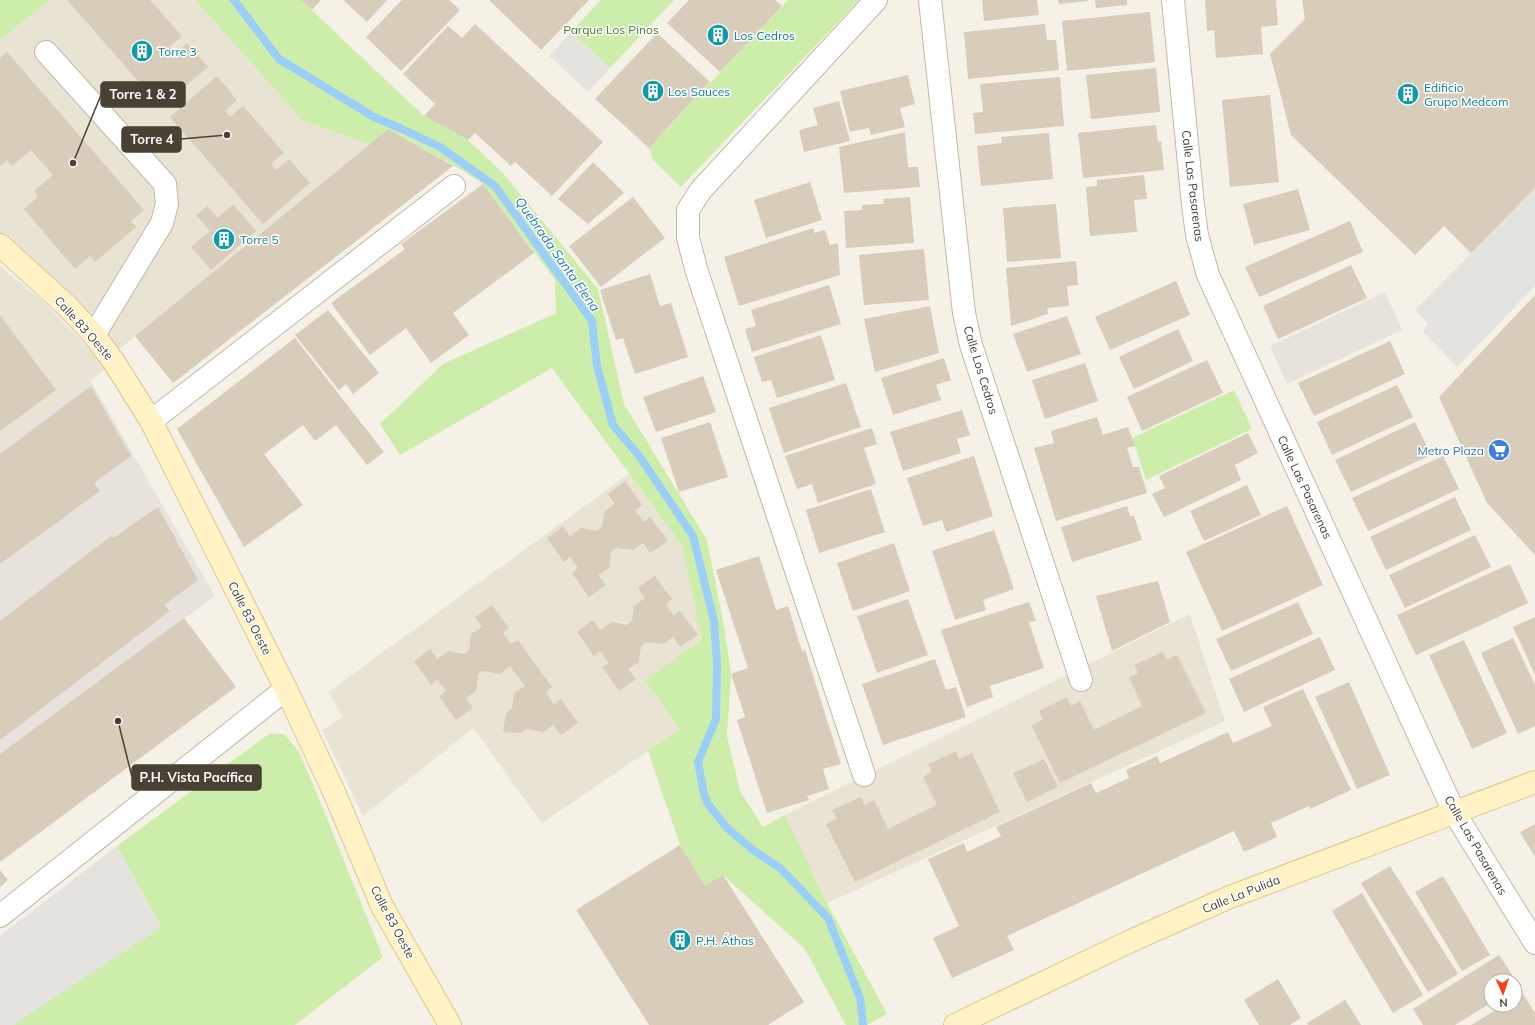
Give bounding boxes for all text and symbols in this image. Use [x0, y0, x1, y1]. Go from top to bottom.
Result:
park label: Parque Los Pinos [563, 22, 659, 37]
building icon: Los Cedros [705, 22, 731, 48]
place label: Los Cedros [734, 28, 795, 43]
building icon: Torre 3 [129, 38, 155, 64]
place label: Torre 3 [158, 44, 197, 59]
building icon: Los Sauces [640, 78, 666, 104]
place label: Edificio Grupo Medcom [1424, 80, 1508, 109]
building icon: Edificio Grupo Medcom [1395, 81, 1421, 107]
callout: Torre 1 & 2 [101, 82, 185, 107]
place label: Los Sauces [668, 84, 730, 99]
text: Torre 1 & 2 [109, 86, 177, 102]
callout: Torre 4 [122, 127, 181, 152]
street label: Calle Las Pasarenas [1179, 129, 1207, 243]
text: Torre 4 [130, 131, 174, 147]
water label: Quebrada Santa Elena [512, 194, 604, 315]
building icon: Torre 5 [211, 226, 237, 252]
place label: Torre 5 [240, 232, 279, 247]
street label: Calle 83 Oeste [52, 293, 116, 363]
street label: Calle Los Cedros [960, 324, 1002, 416]
street label: Calle Las Pasarenas [1274, 433, 1336, 541]
supermarket icon: Metro Plaza [1486, 437, 1512, 463]
place label: Metro Plaza [1417, 443, 1484, 458]
street label: Calle 83 Oeste [225, 579, 275, 657]
callout: P.H. Vista Pacífica [132, 765, 261, 790]
text: P.H. Vista Pacífica [140, 769, 252, 785]
street label: Calle Las Pasarenas [1441, 793, 1511, 897]
street label: Calle La Pulida [1200, 872, 1282, 916]
street label: Calle 83 Oeste [367, 883, 419, 961]
building icon: P.H. Áthas [667, 927, 693, 953]
place label: P.H. Áthas [696, 933, 754, 948]
north arrow [1483, 973, 1523, 1013]
text: N [1499, 996, 1508, 1010]

